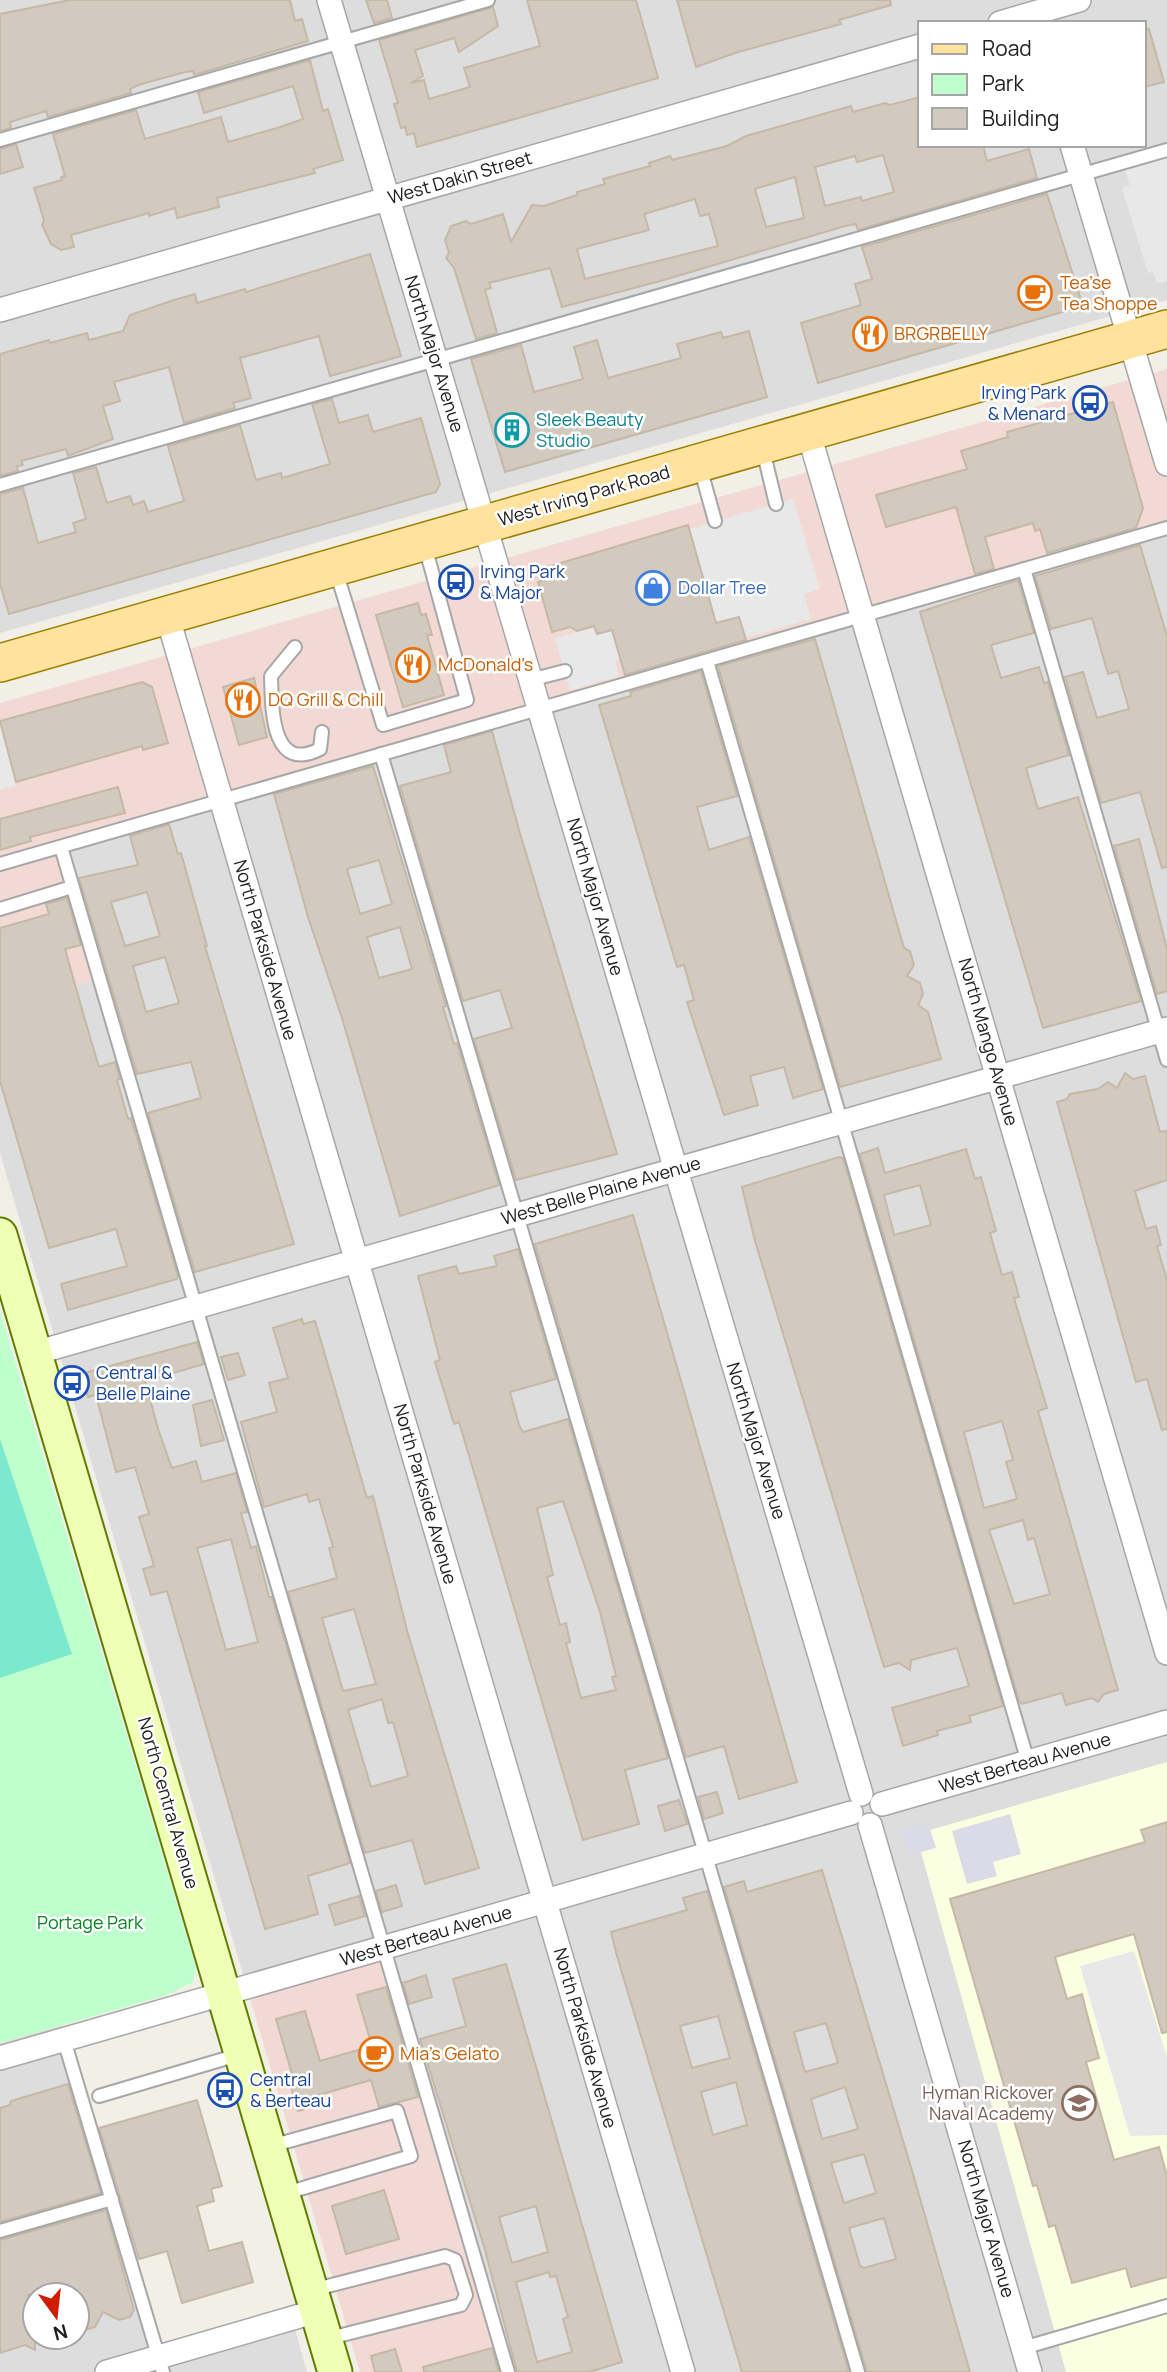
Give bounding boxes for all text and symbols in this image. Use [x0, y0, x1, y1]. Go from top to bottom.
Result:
legend [918, 21, 1146, 147]
text: Road [982, 34, 1032, 62]
text: Park [982, 69, 1024, 97]
text: Building [982, 104, 1059, 132]
street label: West Dakin Street [385, 145, 535, 209]
place label: Tea’se Tea Shoppe [1060, 270, 1158, 315]
street label: North Major Avenue [400, 272, 470, 435]
cafe icon: Tea’se Tea Shoppe [1016, 274, 1054, 312]
restaurant icon: BRGRBELLY [851, 315, 889, 353]
place label: BRGRBELLY [894, 321, 989, 345]
place label: Irving Park & Menard [981, 380, 1067, 425]
bus stop icon: Irving Park & Menard [1071, 384, 1109, 422]
place label: Sleek Beauty Studio [536, 407, 644, 452]
building icon: Sleek Beauty Studio [493, 411, 531, 449]
street label: West Irving Park Road [495, 459, 672, 531]
place label: Irving Park & Major [480, 559, 566, 604]
bus stop icon: Irving Park & Major [437, 563, 475, 601]
shop icon: Dollar Tree [634, 569, 672, 607]
place label: Dollar Tree [678, 575, 766, 599]
restaurant icon: McDonald's [394, 646, 432, 684]
place label: McDonald's [438, 652, 533, 676]
restaurant icon: DQ Grill & Chill [224, 681, 262, 719]
place label: DQ Grill & Chill [268, 687, 384, 711]
street label: North Major Avenue [562, 815, 630, 978]
street label: North Parkside Avenue [229, 857, 303, 1043]
street label: North Mango Avenue [954, 955, 1024, 1128]
street label: West Belle Plaine Avenue [498, 1150, 703, 1230]
street label: North Major Avenue [722, 1359, 792, 1522]
place label: Central & Belle Plaine [96, 1360, 191, 1405]
bus stop icon: Central & Belle Plaine [53, 1364, 91, 1402]
street label: North Parkside Avenue [389, 1401, 463, 1587]
street label: North Central Avenue [133, 1714, 205, 1891]
street label: West Berteau Avenue [936, 1726, 1113, 1798]
street label: West Berteau Avenue [337, 1899, 514, 1971]
park label: Portage Park [37, 1910, 144, 1934]
street label: North Parkside Avenue [549, 1945, 623, 2131]
cafe icon: Mia's Gelato [357, 2035, 395, 2073]
place label: Mia's Gelato [400, 2041, 499, 2065]
place label: Central & Berteau [250, 2067, 331, 2112]
bus stop icon: Central & Berteau [206, 2071, 244, 2109]
place label: Hyman Rickover Naval Academy [922, 2080, 1055, 2125]
school or university icon: Hyman Rickover Naval Academy [1060, 2084, 1098, 2122]
street label: North Major Avenue [953, 2137, 1021, 2300]
north arrow [21, 2281, 91, 2351]
text: N [50, 2318, 70, 2347]

